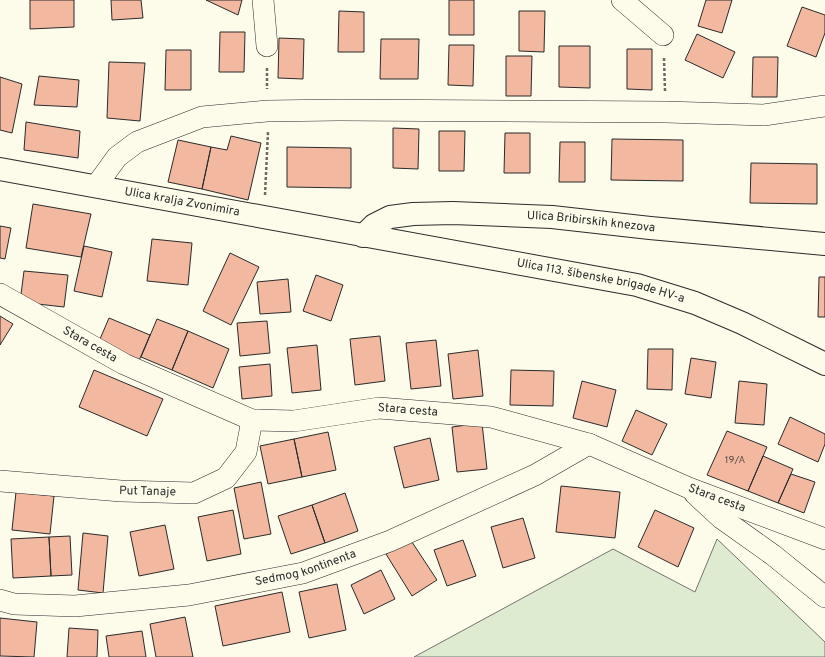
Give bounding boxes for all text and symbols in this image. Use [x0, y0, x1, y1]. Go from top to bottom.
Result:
street label: Ulica kralja Zvonimira [123, 184, 241, 220]
street label: Ulica Bribirskih knezova [527, 208, 656, 236]
street label: Ulica 113. šibenske brigade HV-a [515, 255, 686, 307]
street label: Stara cesta [60, 323, 120, 366]
street label: Stara cesta [377, 400, 438, 421]
house number: 19/A [725, 454, 746, 467]
street label: Stara cesta [686, 480, 748, 516]
street label: Put Tanaje [119, 483, 176, 501]
street label: Sedmog kontinenta [254, 546, 358, 590]

